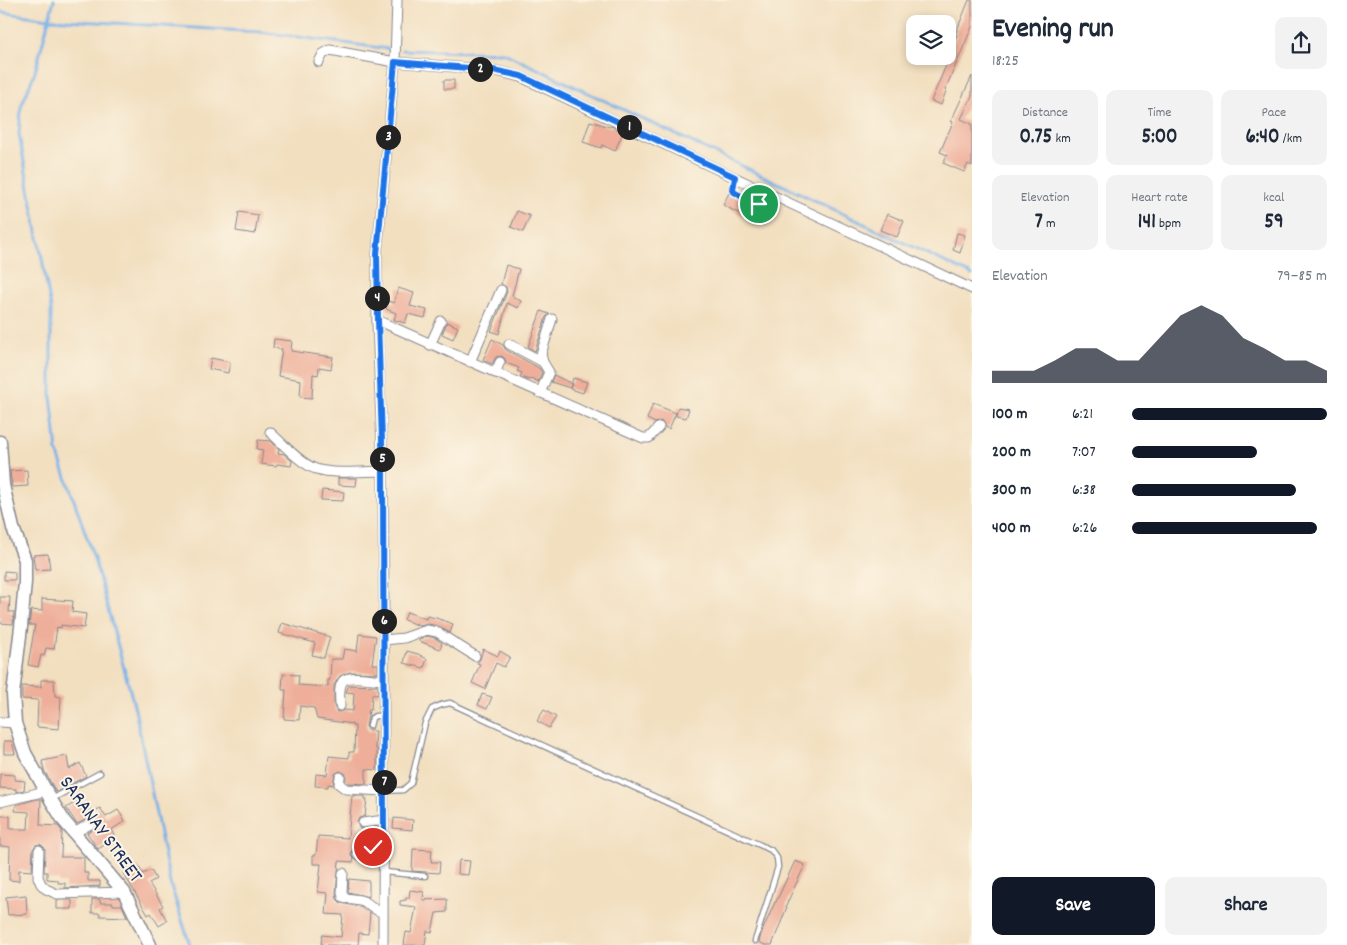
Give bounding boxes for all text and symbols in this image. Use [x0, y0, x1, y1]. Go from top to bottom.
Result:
text: Evening run [992, 11, 1114, 51]
map controls [906, 15, 956, 65]
button: layers [906, 15, 956, 65]
button: share [1275, 17, 1327, 69]
text: 18:25 [992, 50, 1019, 73]
pin: 2 [468, 56, 492, 82]
text: 2 [477, 59, 484, 79]
text: Distance [1022, 103, 1068, 123]
text: Time [1148, 103, 1171, 123]
text: Pace [1261, 103, 1286, 123]
pin: 1 [616, 114, 642, 140]
text: 1 [628, 117, 631, 137]
text: 0.75 [1020, 123, 1052, 153]
text: 5:00 [1141, 123, 1178, 153]
text: 6:40 [1246, 123, 1280, 153]
pin: 3 [376, 124, 400, 150]
text: 3 [385, 127, 392, 147]
text: km [1052, 129, 1071, 149]
text: /km [1280, 129, 1302, 149]
pin [738, 183, 780, 225]
text: Elevation [1021, 188, 1070, 208]
text: Heart rate [1131, 188, 1188, 208]
text: kcal [1263, 188, 1284, 208]
icon: arrive [745, 190, 773, 218]
text: 7 [1035, 208, 1043, 238]
text: 141 [1138, 208, 1156, 238]
text: 59 [1264, 208, 1284, 238]
text: m [1043, 214, 1056, 234]
text: bpm [1156, 214, 1181, 234]
text: Elevation [992, 265, 1048, 288]
text: 79–85 m [1277, 265, 1327, 288]
pin: 4 [364, 286, 390, 310]
text: 4 [375, 288, 380, 308]
text: 100 m [992, 403, 1028, 426]
text: 6:21 [1072, 403, 1093, 426]
text: 200 m [992, 441, 1031, 464]
text: 7:07 [1072, 441, 1096, 464]
pin: 5 [370, 446, 394, 472]
text: 5 [379, 449, 386, 469]
text: 300 m [992, 479, 1031, 502]
text: 6:38 [1072, 479, 1096, 502]
text: 400 m [992, 517, 1031, 540]
text: 6:26 [1072, 517, 1097, 540]
pin: 6 [372, 608, 396, 634]
text: 6 [381, 611, 388, 631]
pin: 7 [372, 770, 396, 794]
street label: SARANAY STREET [52, 771, 148, 889]
text: 7 [382, 772, 387, 792]
pin [352, 826, 394, 868]
icon: check [359, 833, 387, 861]
button: Save [992, 877, 1155, 935]
button: Share [1165, 877, 1327, 935]

